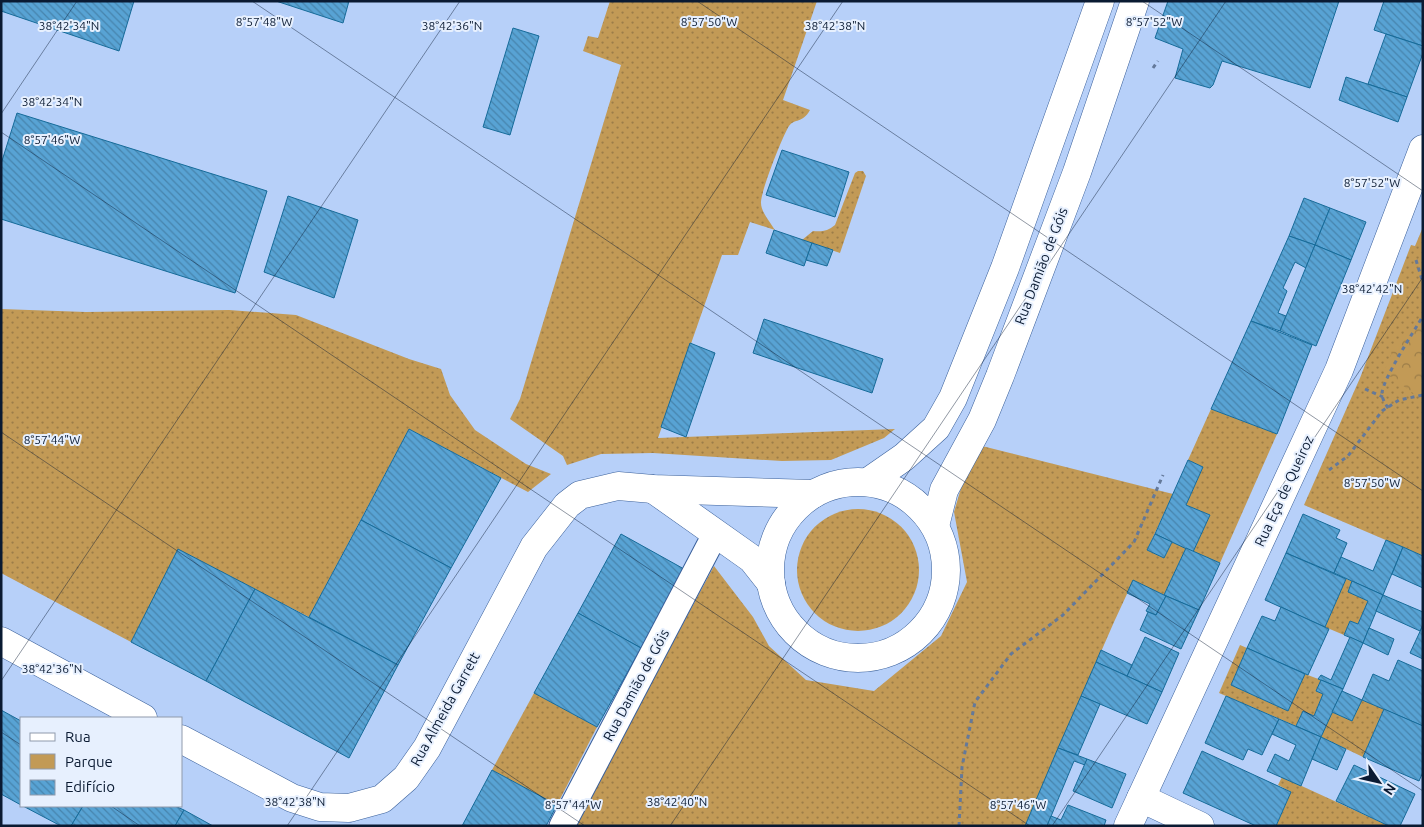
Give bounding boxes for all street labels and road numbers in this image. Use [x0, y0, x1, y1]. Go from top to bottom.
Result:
street label: Rua Damião de Góis [1011, 205, 1071, 327]
street label: Rua Eça de Queiroz [1251, 433, 1317, 549]
street label: Rua Damião de Góis [600, 626, 672, 744]
street label: Rua Almeida Garrett [407, 649, 483, 769]

